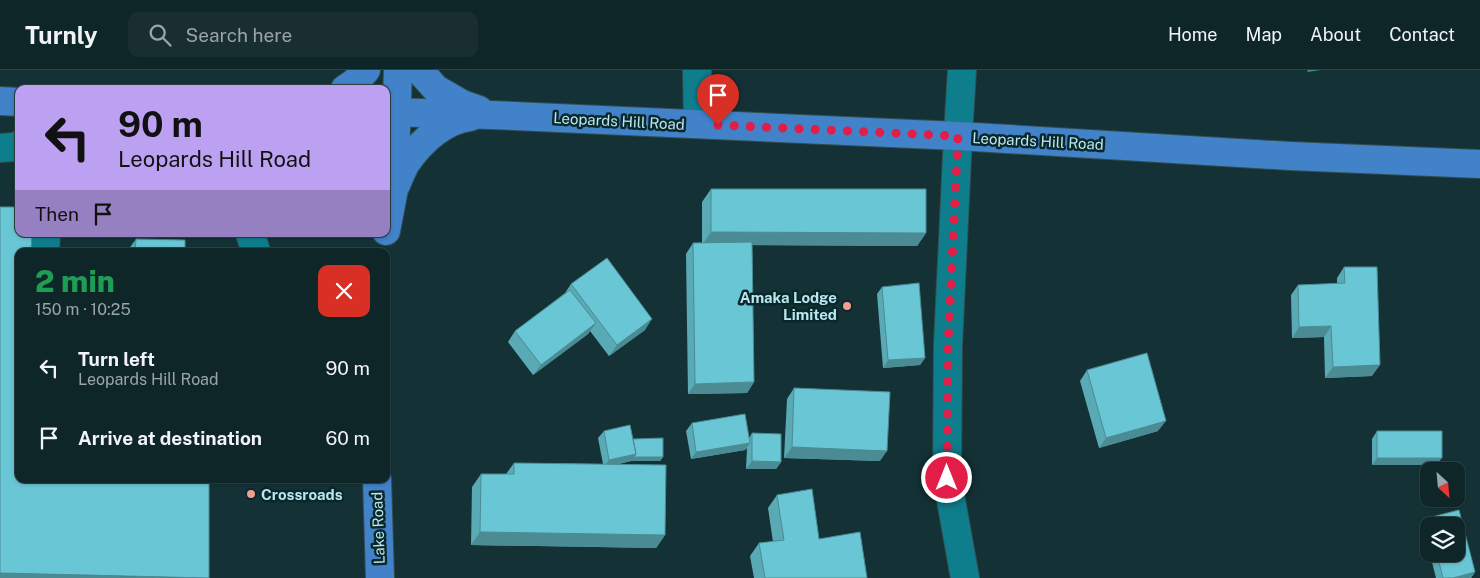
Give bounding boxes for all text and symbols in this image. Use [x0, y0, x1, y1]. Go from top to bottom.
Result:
search box [128, 12, 478, 57]
text: Turnly [25, 21, 98, 49]
icon: search [146, 21, 174, 49]
text: Search here [186, 24, 292, 46]
text: Home [1168, 24, 1218, 45]
text: Map [1246, 24, 1282, 45]
text: About [1310, 24, 1361, 45]
text: Contact [1389, 24, 1455, 45]
pin [697, 74, 739, 125]
icon: arrive [704, 81, 732, 109]
text: 90 m [118, 104, 203, 145]
icon: left [35, 105, 100, 170]
street label: Leopards Hill Road [553, 109, 685, 133]
street label: Leopards Hill Road [972, 129, 1104, 153]
text: Leopards Hill Road [118, 146, 311, 172]
icon: arrive [89, 200, 117, 228]
text: Then [35, 203, 79, 225]
text: 2 min [35, 263, 115, 299]
button: close [318, 265, 370, 317]
place label: Amaka Lodge Limited [740, 289, 837, 323]
text: 150 m · 10:25 [35, 300, 131, 319]
marker: Amaka Lodge Limited [841, 300, 853, 312]
text: Turn left [78, 348, 155, 370]
icon: left [35, 354, 63, 382]
text: 90 m [326, 357, 370, 379]
text: Leopards Hill Road [78, 370, 218, 389]
icon: arrive [35, 424, 63, 452]
text: Arrive at destination [78, 427, 262, 449]
text: 60 m [326, 427, 370, 449]
position arrow [920, 451, 972, 503]
north arrow [1420, 462, 1465, 508]
map controls [1420, 462, 1465, 562]
place label: Crossroads [261, 486, 343, 503]
marker: Crossroads [245, 488, 257, 500]
street label: Lake Road [368, 492, 388, 564]
button: layers [1420, 517, 1465, 562]

